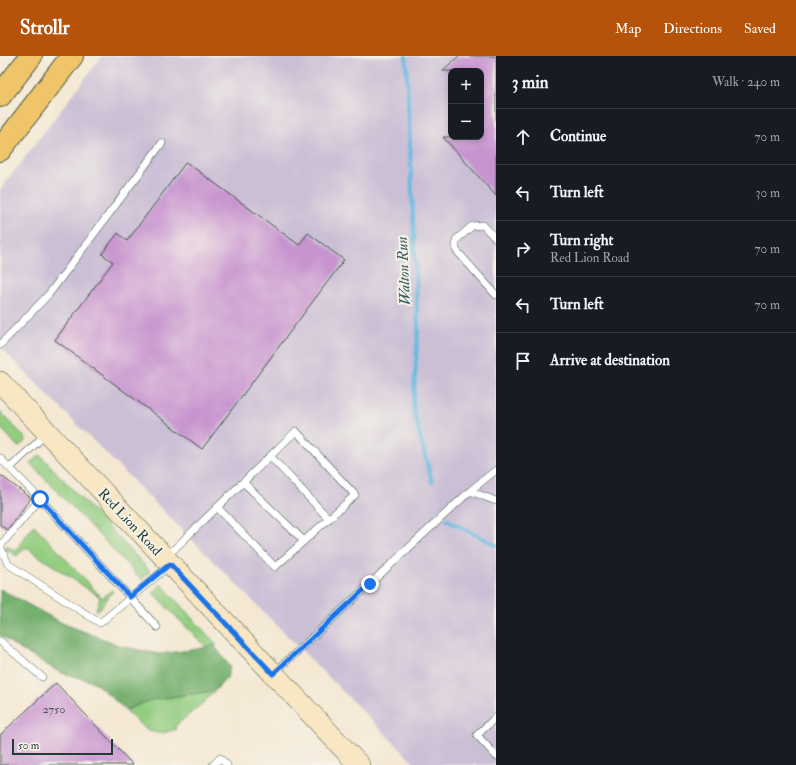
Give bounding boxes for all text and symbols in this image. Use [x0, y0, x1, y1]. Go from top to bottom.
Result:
text: Strollr [20, 16, 70, 40]
text: Map [615, 20, 641, 37]
text: Directions [663, 20, 722, 37]
text: Saved [744, 20, 776, 37]
map controls [448, 68, 484, 140]
button: + [448, 68, 484, 104]
text: 3 min [512, 72, 549, 93]
text: Walk · 240 m [712, 74, 780, 90]
button: − [448, 104, 484, 140]
icon: ahead [512, 126, 534, 148]
text: Continue [550, 127, 606, 146]
text: 70 m [755, 129, 780, 145]
icon: left [512, 182, 534, 204]
text: Turn left [550, 183, 604, 202]
text: 30 m [756, 185, 780, 201]
text: Turn right [550, 231, 613, 250]
water label: Walton Run [393, 236, 415, 306]
icon: right [512, 238, 534, 260]
text: 70 m [755, 241, 780, 257]
text: Red Lion Road [550, 250, 629, 266]
icon: left [512, 294, 534, 316]
text: Turn left [550, 295, 604, 314]
text: 70 m [755, 297, 780, 313]
icon: arrive [512, 350, 534, 372]
text: Arrive at destination [550, 351, 670, 370]
street label: Red Lion Road [95, 485, 165, 559]
route start [31, 490, 49, 508]
route end [361, 575, 379, 593]
house number: 2750 [43, 702, 65, 717]
scale bar [12, 737, 113, 756]
text: 50 m [18, 739, 39, 752]

